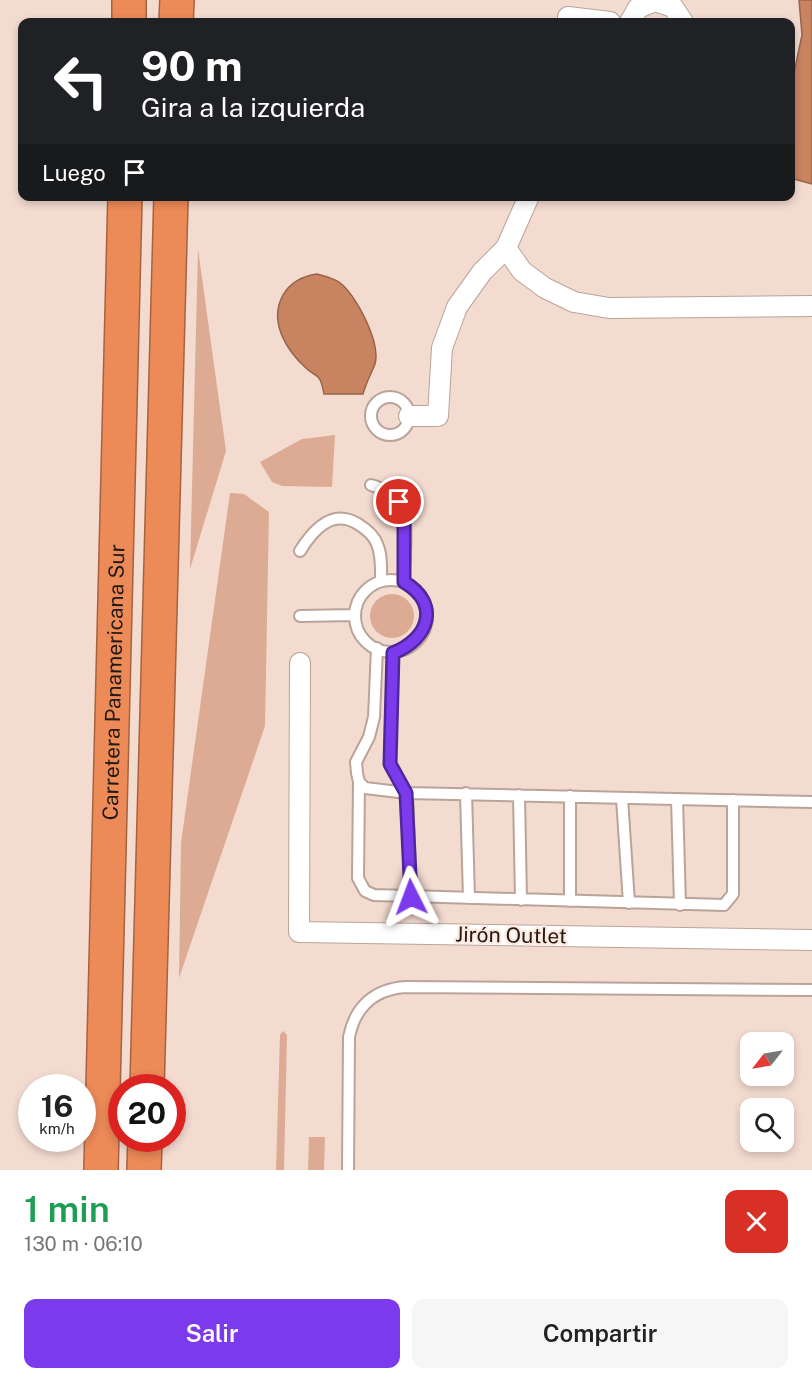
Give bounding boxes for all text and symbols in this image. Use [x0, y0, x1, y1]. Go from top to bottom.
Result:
text: 90 m [141, 41, 243, 90]
icon: left [42, 42, 120, 120]
text: Gira a la izquierda [141, 91, 365, 123]
icon: arrive [118, 156, 151, 189]
text: Luego [42, 160, 106, 186]
pin [373, 476, 424, 527]
icon: arrive [382, 485, 415, 518]
street label: Carretera Panamericana Sur [97, 544, 129, 821]
position arrow [379, 865, 443, 929]
street label: Jirón Outlet [455, 922, 567, 948]
north arrow [740, 1032, 794, 1086]
map controls [740, 1032, 794, 1152]
speed limit sign: 20 [108, 1074, 186, 1152]
text: 16 [41, 1088, 73, 1124]
button: search [740, 1098, 794, 1152]
text: km/h [39, 1120, 75, 1137]
text: 1 min [24, 1188, 110, 1230]
button: close [725, 1190, 788, 1253]
text: 130 m · 06:10 [24, 1232, 143, 1256]
button: Salir [24, 1299, 400, 1368]
button: Compartir [412, 1299, 788, 1368]

